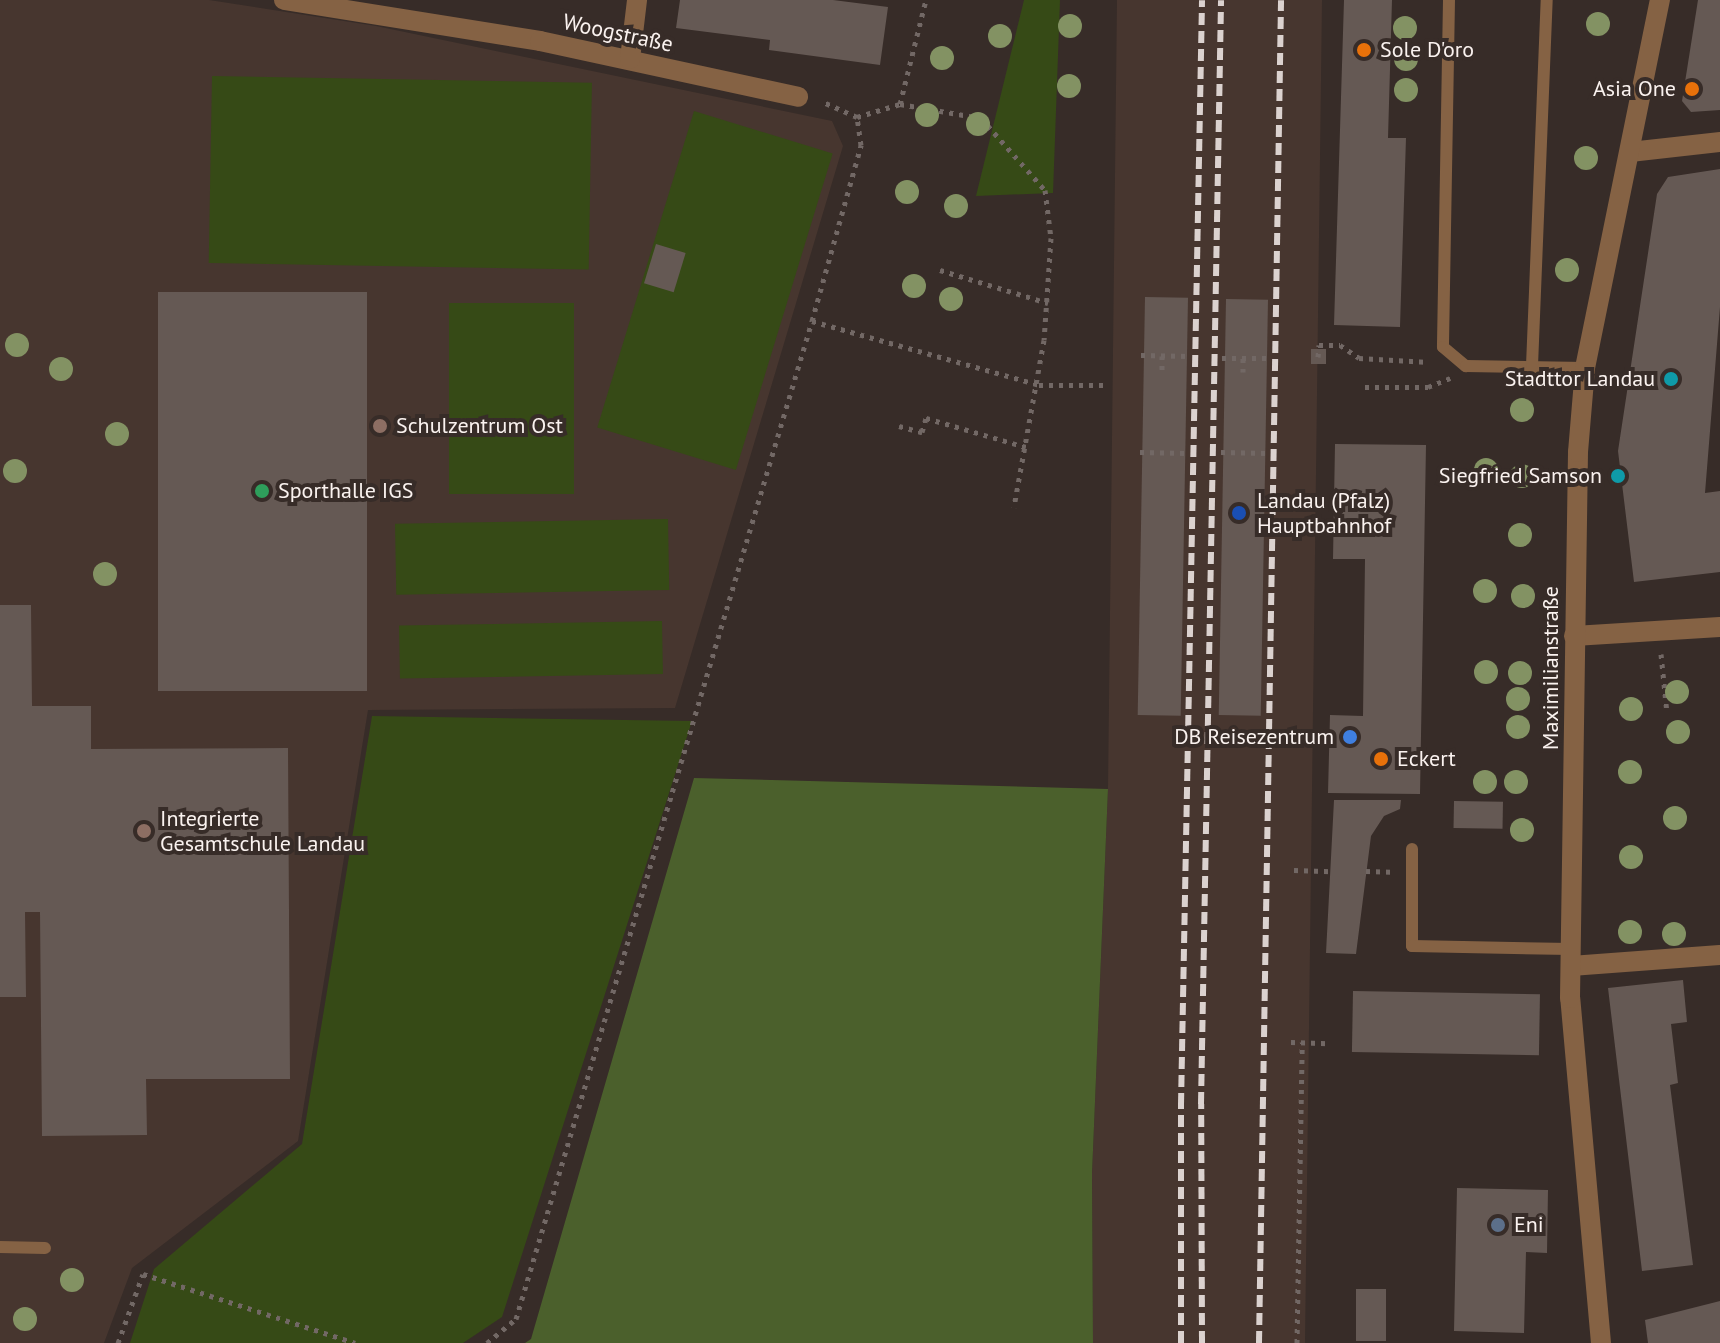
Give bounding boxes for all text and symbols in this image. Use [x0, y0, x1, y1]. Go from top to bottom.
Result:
street label: Woogstraße [560, 8, 676, 58]
place label: Sole D'oro [1380, 37, 1474, 63]
marker: Sole D'oro [1355, 41, 1373, 59]
place label: Asia One [1593, 76, 1676, 102]
marker: Asia One [1683, 80, 1701, 98]
place label: Stadttor Landau [1505, 366, 1655, 392]
marker: Stadttor Landau [1662, 370, 1680, 388]
place label: Schulzentrum Ost [396, 413, 563, 439]
marker: Schulzentrum Ost [371, 417, 389, 435]
place label: Siegfried Samson [1439, 463, 1602, 489]
marker: Siegfried Samson [1609, 467, 1627, 485]
place label: Sporthalle IGS [278, 478, 413, 504]
marker: Sporthalle IGS [253, 482, 271, 500]
place label: Landau (Pfalz) Hauptbahnhof [1257, 487, 1391, 538]
marker: Landau (Pfalz) Hauptbahnhof [1228, 502, 1250, 524]
street label: Maximilianstraße [1538, 586, 1564, 750]
place label: DB Reisezentrum [1174, 724, 1334, 750]
marker: DB Reisezentrum [1341, 728, 1359, 746]
place label: Eckert [1397, 746, 1456, 772]
marker: Eckert [1372, 750, 1390, 768]
place label: Integrierte Gesamtschule Landau [160, 805, 365, 856]
marker: Integrierte Gesamtschule Landau [135, 822, 153, 840]
place label: Eni [1514, 1212, 1544, 1238]
marker: Eni [1489, 1216, 1507, 1234]

